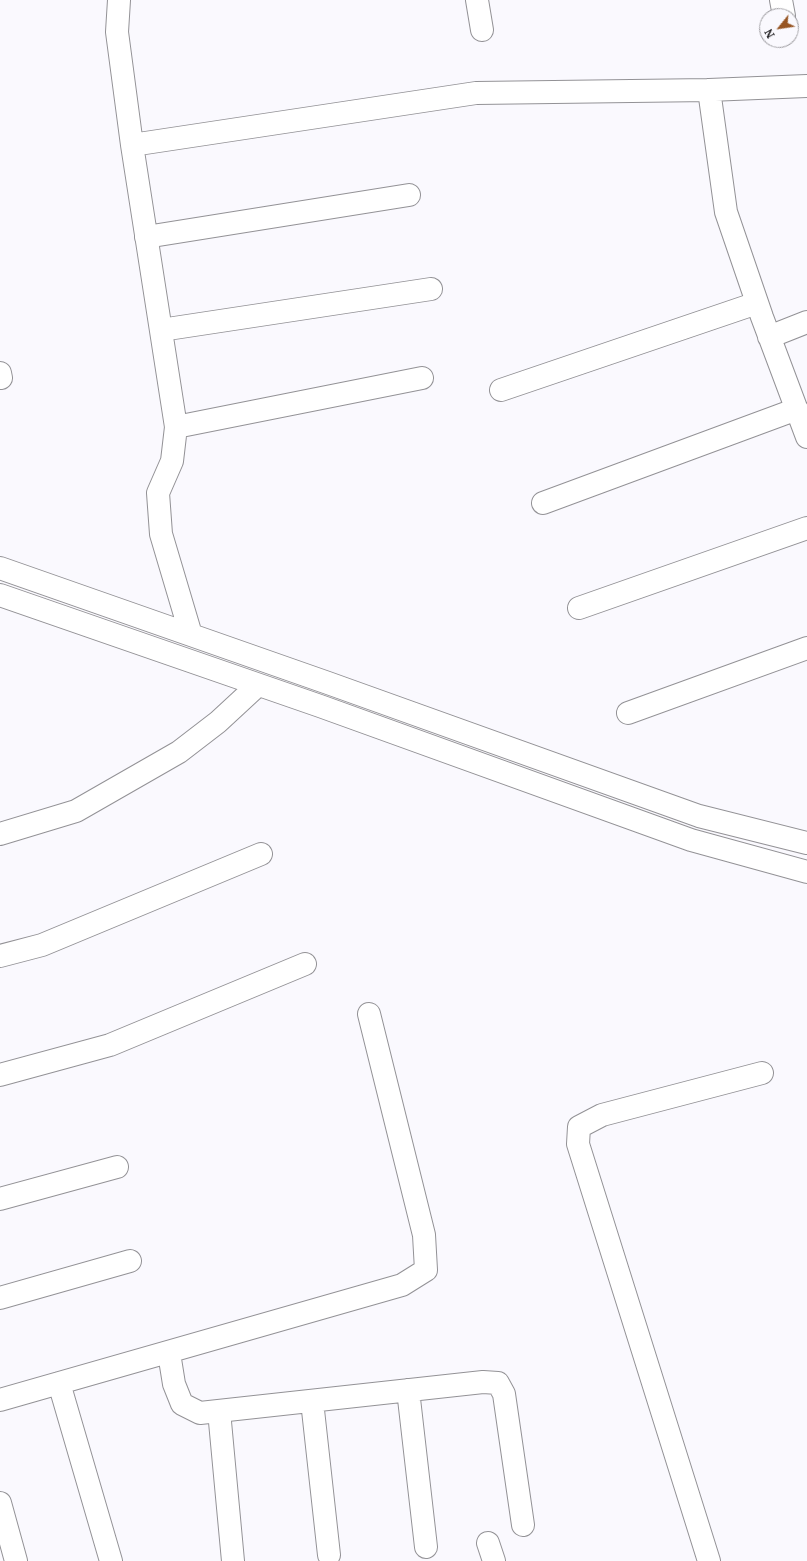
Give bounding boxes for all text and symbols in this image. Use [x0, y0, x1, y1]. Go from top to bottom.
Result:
north arrow [759, 8, 799, 48]
text: N [761, 26, 778, 41]

